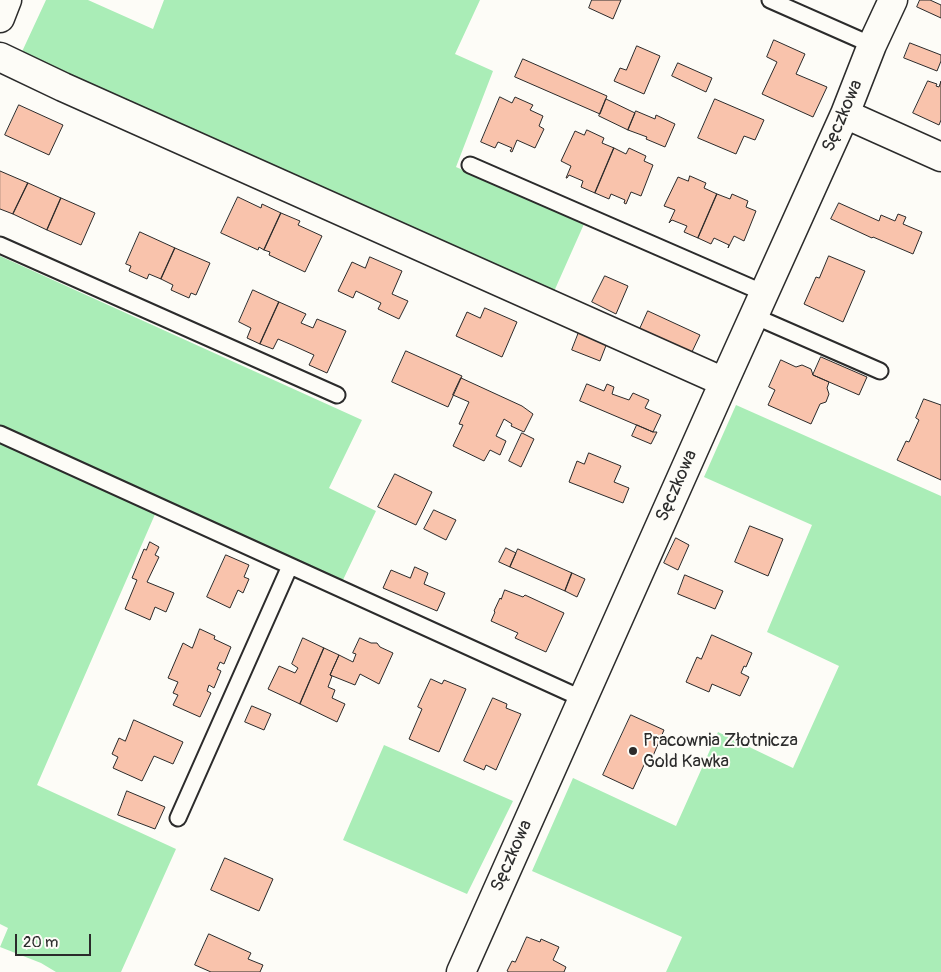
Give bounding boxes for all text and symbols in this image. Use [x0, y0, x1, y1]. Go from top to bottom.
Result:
street label: Sęczkowa [818, 77, 868, 155]
street label: Sęczkowa [652, 447, 702, 525]
place label: Pracownia Złotnicza Gold Kawka [643, 730, 798, 772]
marker: Pracownia Złotnicza Gold Kawka [627, 745, 639, 757]
street label: Sęczkowa [487, 817, 537, 895]
scale bar [18, 924, 94, 956]
text: 20 m [23, 933, 58, 952]

